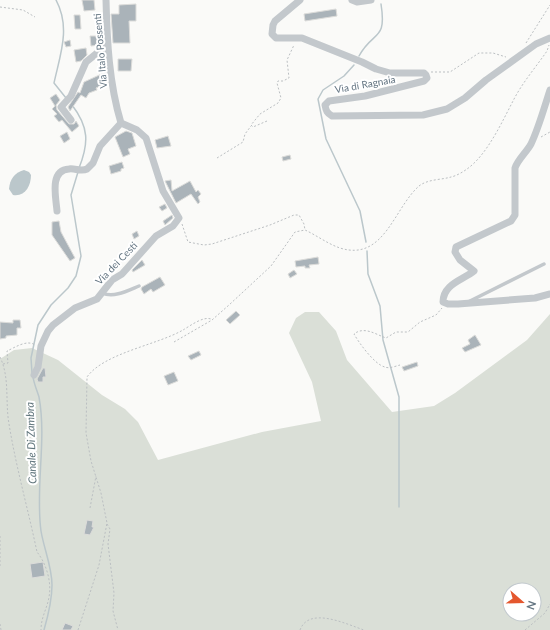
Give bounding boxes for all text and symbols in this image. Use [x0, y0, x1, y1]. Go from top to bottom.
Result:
street label: Via Italo Possenti [91, 13, 109, 89]
street label: Via di Ragnaia [334, 73, 396, 95]
street label: Via dei Cesti [93, 239, 139, 287]
water label: Canale Di Zambra [23, 401, 38, 484]
north arrow [502, 582, 542, 622]
text: N [524, 599, 539, 612]

